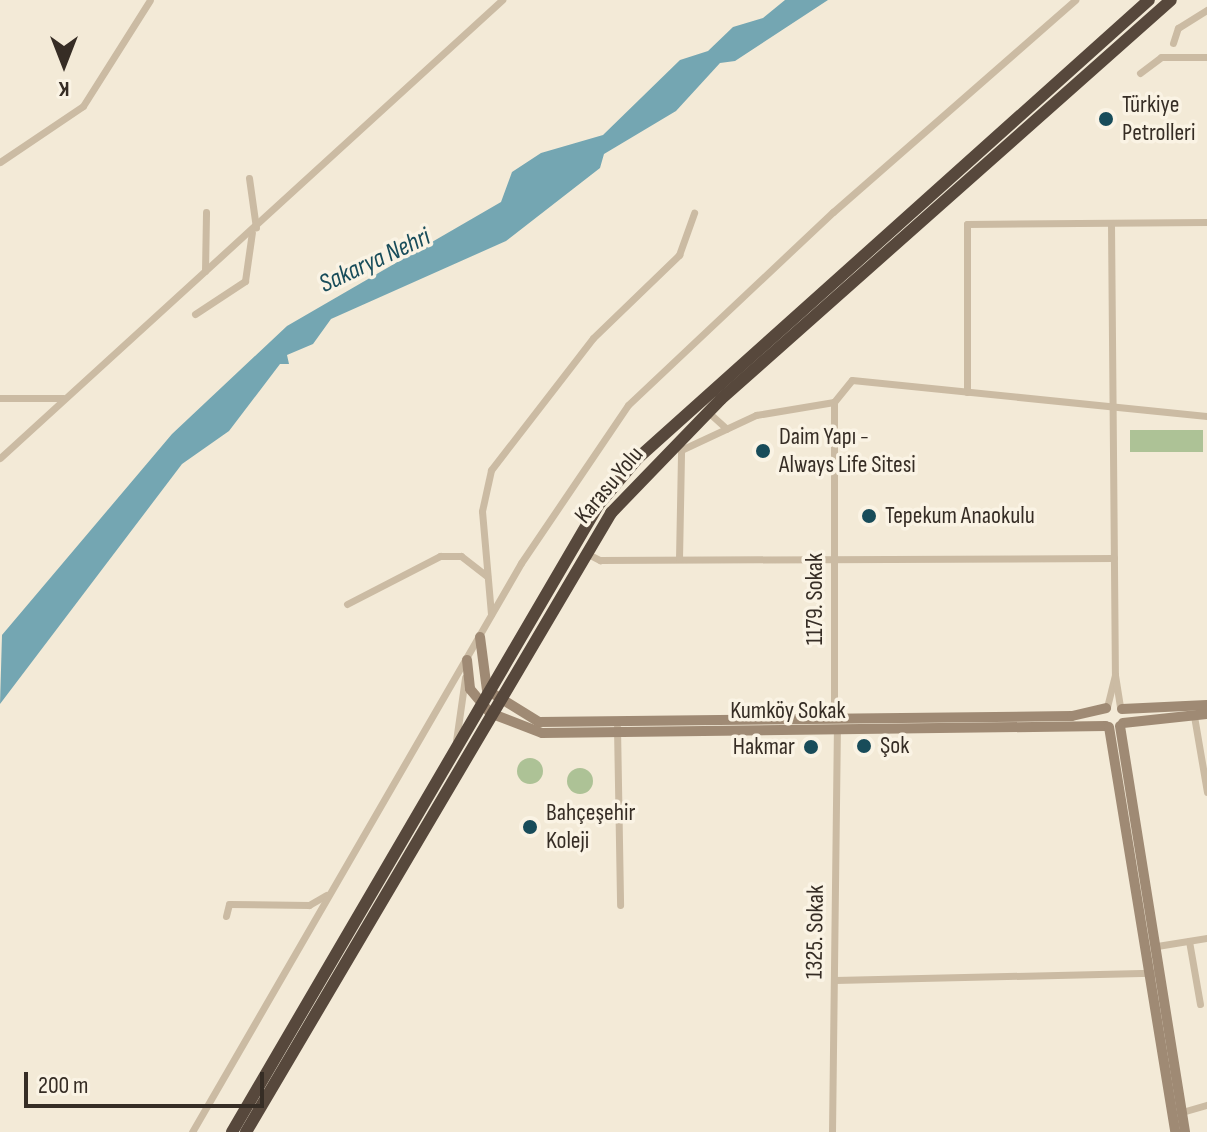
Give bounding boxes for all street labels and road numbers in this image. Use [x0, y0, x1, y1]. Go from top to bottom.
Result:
street label: Karasu Yolu [569, 441, 649, 529]
street label: 1179. Sokak [801, 553, 829, 645]
street label: Kumköy Sokak [730, 697, 846, 725]
street label: 1325. Sokak [800, 885, 830, 979]

